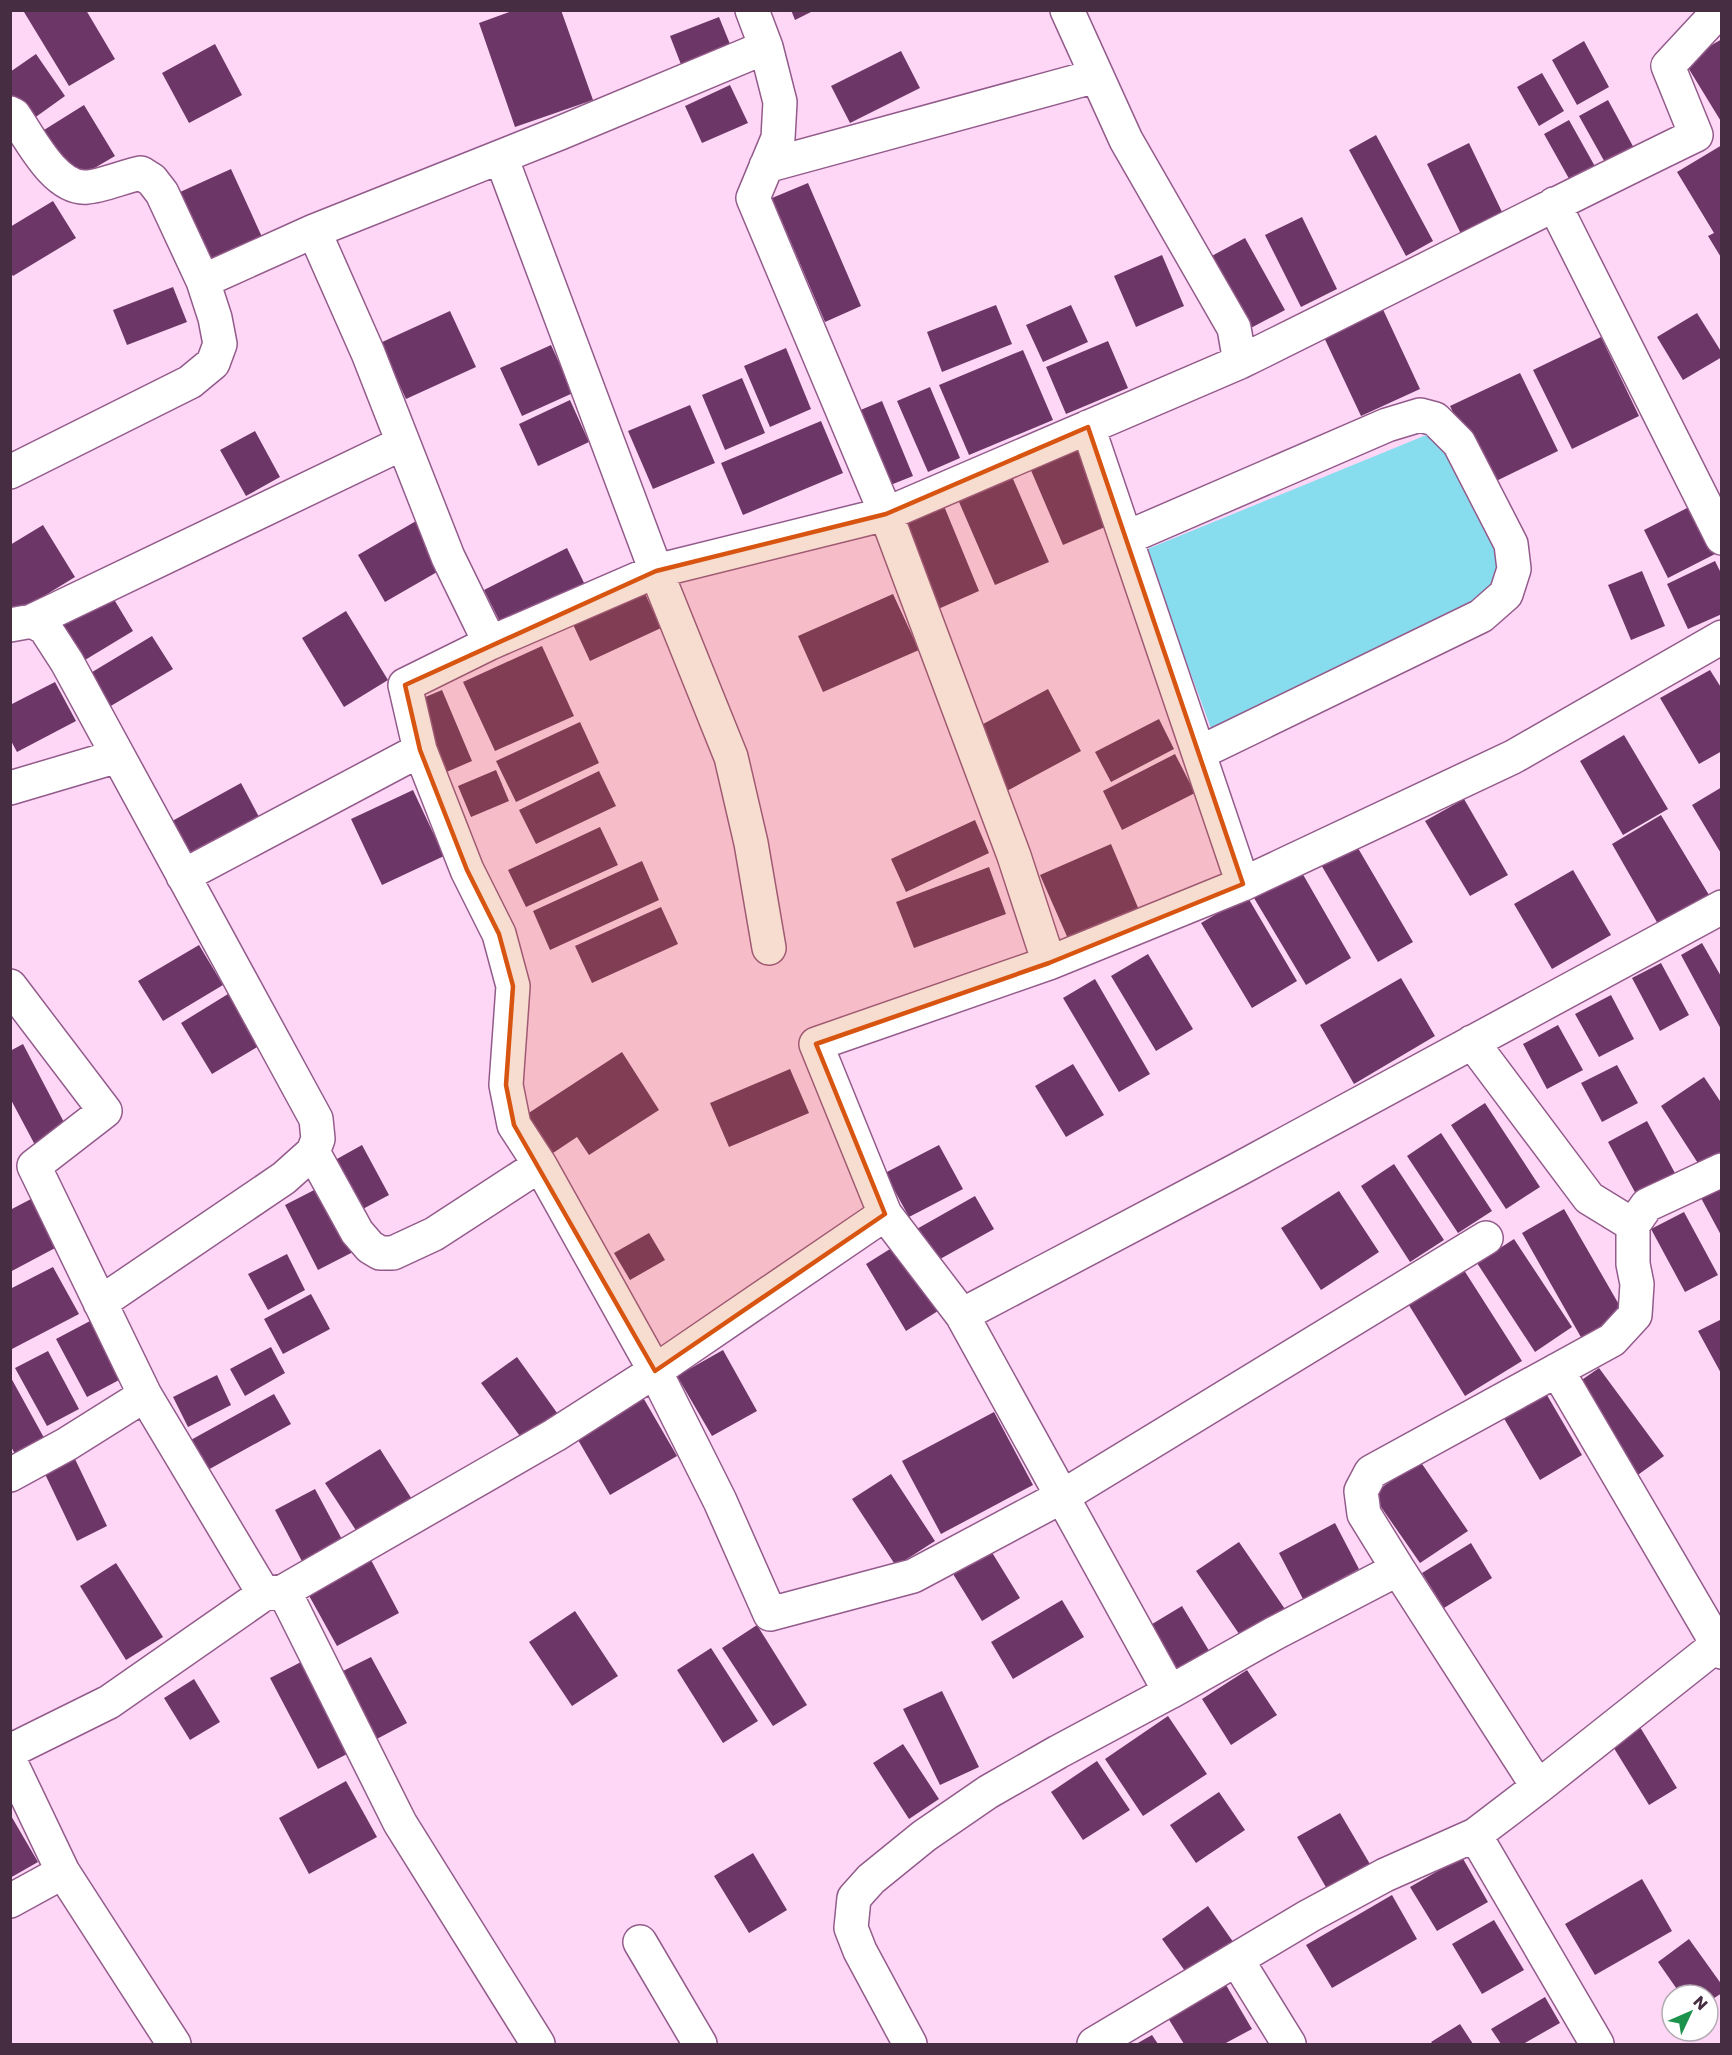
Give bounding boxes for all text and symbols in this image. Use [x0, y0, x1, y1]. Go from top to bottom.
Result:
north arrow [1660, 1983, 1720, 2043]
text: N [1688, 1991, 1713, 2015]

